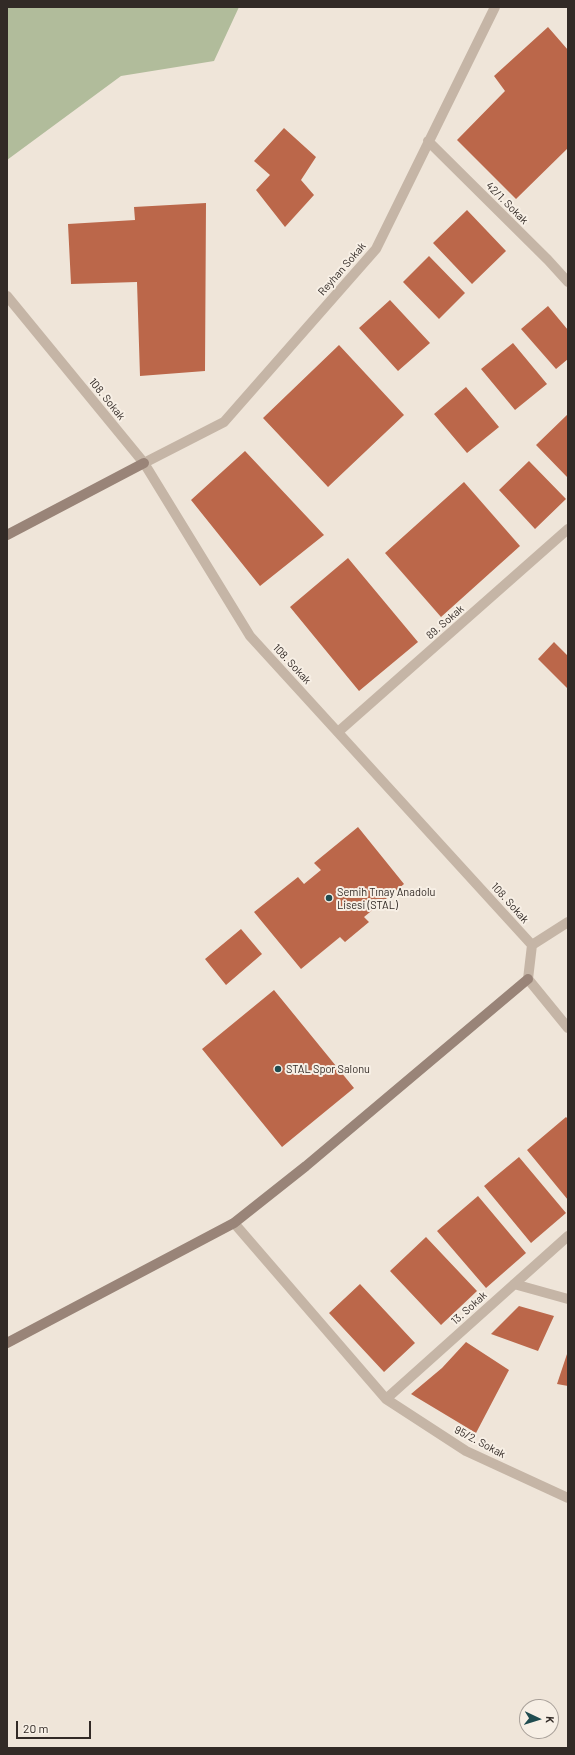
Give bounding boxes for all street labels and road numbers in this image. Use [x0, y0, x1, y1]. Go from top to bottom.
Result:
street label: 42/1. Sokak [483, 179, 531, 227]
street label: Reyhan Sokak [315, 240, 369, 298]
street label: 108. Sokak [86, 375, 128, 423]
street label: 89. Sokak [423, 602, 467, 642]
street label: 108. Sokak [270, 641, 314, 687]
street label: 108. Sokak [488, 880, 532, 926]
street label: 13. Sokak [448, 1288, 490, 1328]
street label: 95/2. Sokak [452, 1423, 508, 1461]

